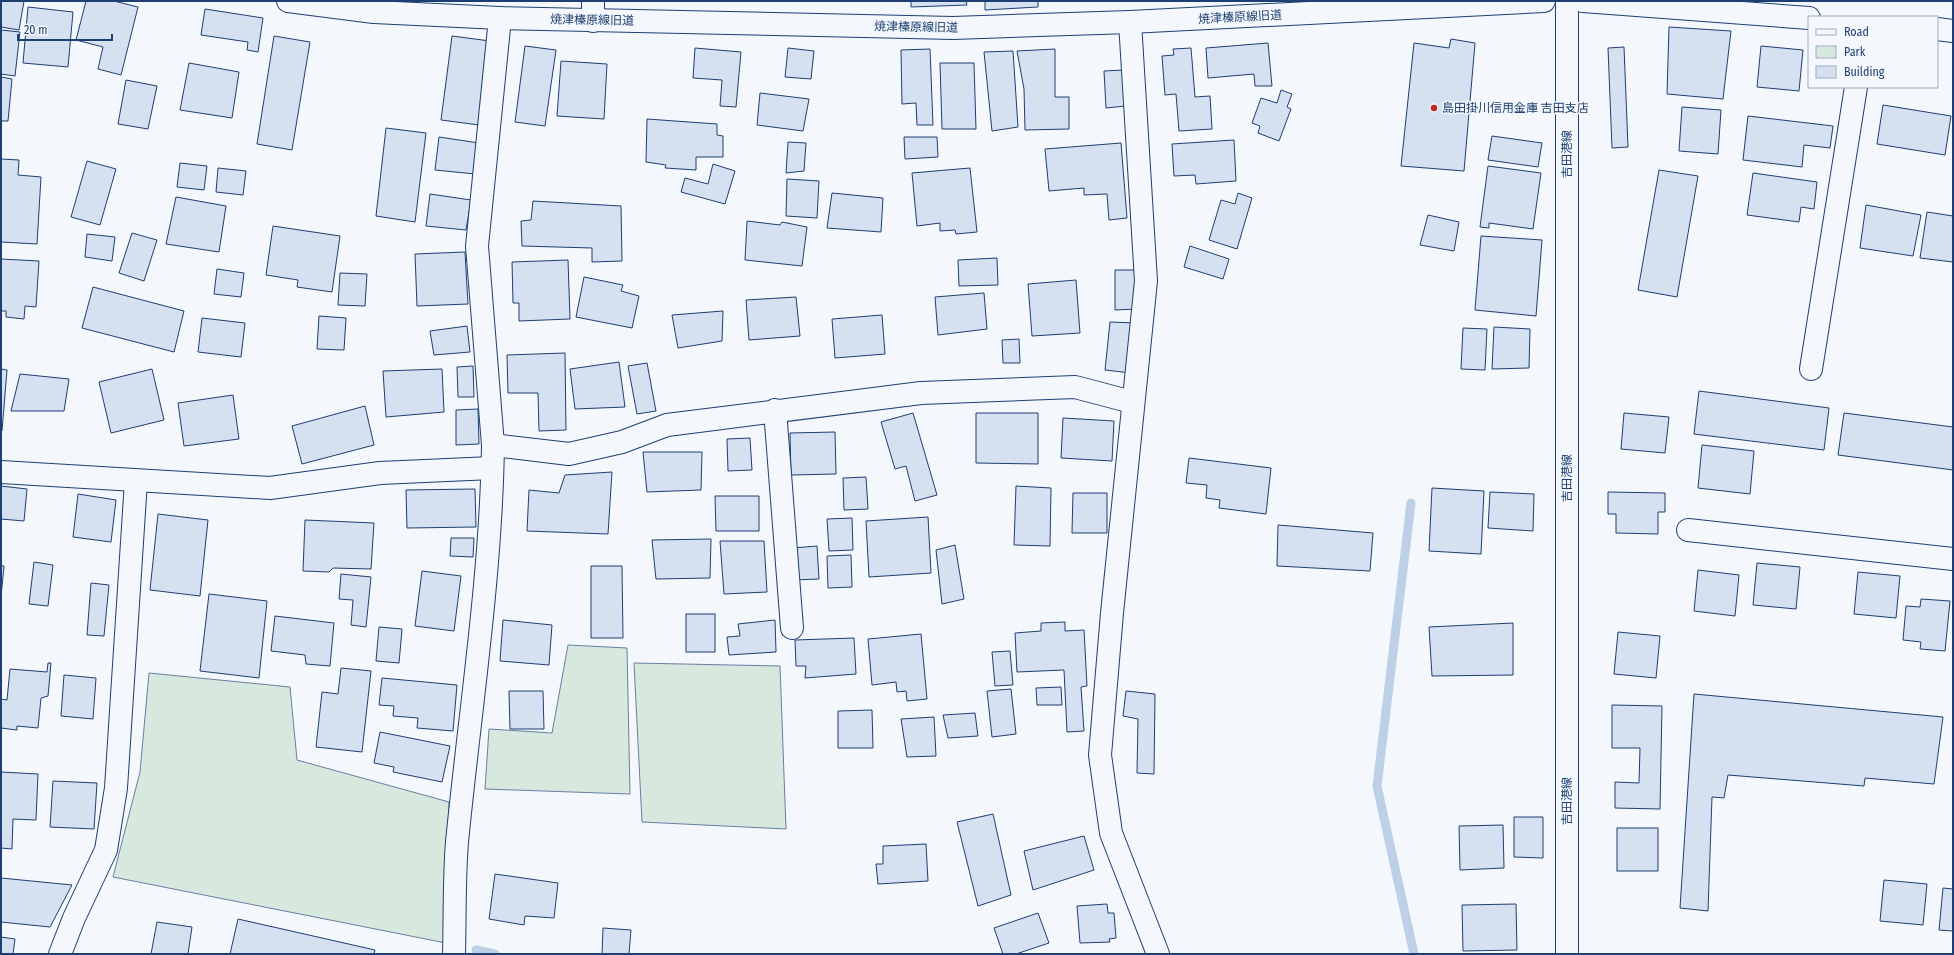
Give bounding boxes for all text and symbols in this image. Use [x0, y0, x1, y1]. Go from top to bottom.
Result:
street label: 焼津榛原線旧道 [1198, 8, 1282, 26]
street label: 焼津榛原線旧道 [550, 12, 634, 28]
scale bar [18, 16, 112, 42]
legend [1808, 16, 1938, 88]
street label: 焼津榛原線旧道 [874, 19, 958, 35]
text: 20 m [24, 23, 48, 37]
text: Road [1844, 25, 1869, 39]
text: Park [1844, 45, 1866, 59]
text: Building [1844, 65, 1885, 79]
place label: 島田掛川信用金庫 吉田支店 [1442, 101, 1589, 115]
marker: 島田掛川信用金庫 吉田支店 [1429, 103, 1439, 113]
street label: 吉田港線 [1560, 130, 1574, 178]
street label: 吉田港線 [1560, 454, 1574, 502]
street label: 吉田港線 [1560, 777, 1574, 825]

